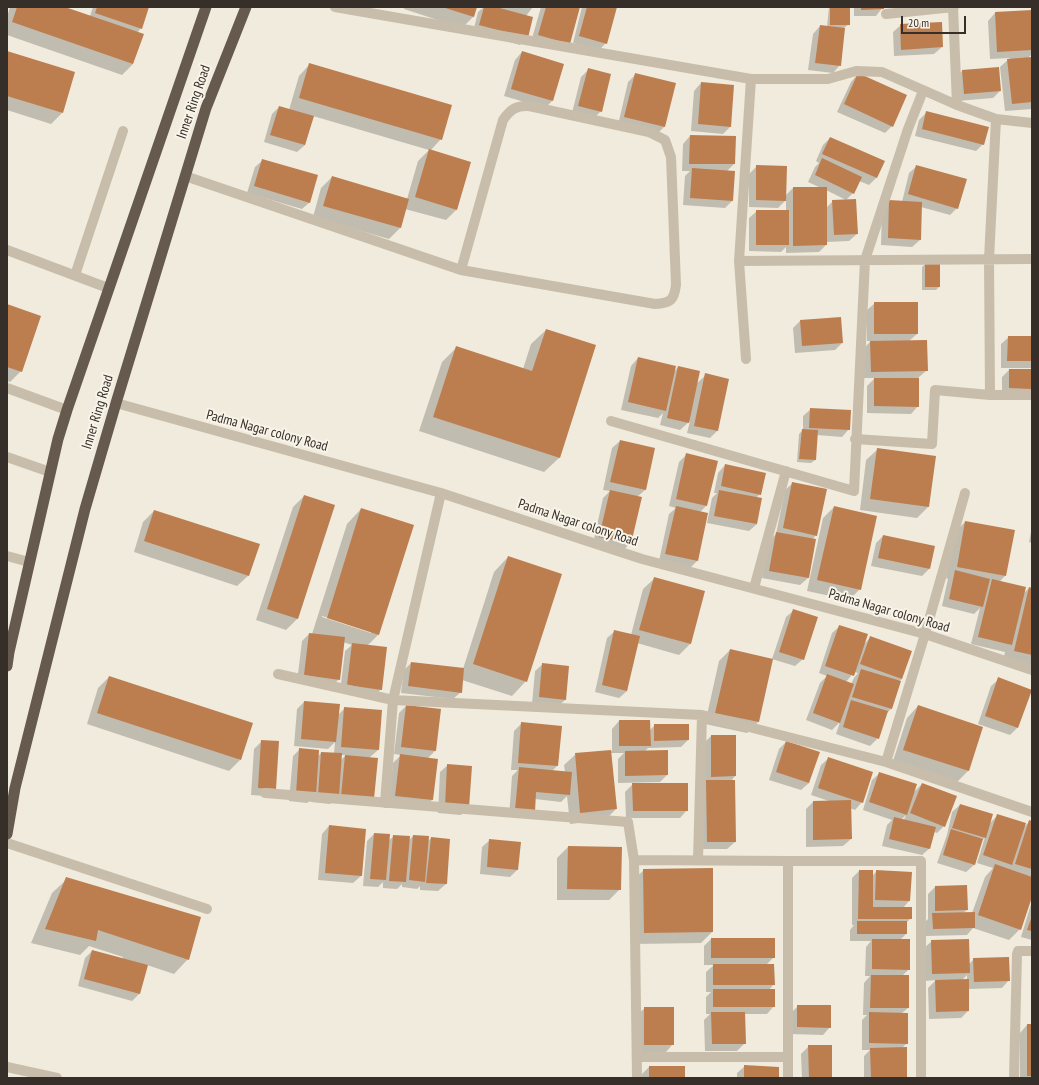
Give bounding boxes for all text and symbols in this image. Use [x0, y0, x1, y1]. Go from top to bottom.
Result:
scale bar [903, 8, 968, 34]
text: 20 m [908, 15, 929, 30]
street label: Inner Ring Road [174, 63, 214, 141]
street label: Inner Ring Road [79, 373, 117, 451]
street label: Padma Nagar colony Road [204, 407, 330, 455]
street label: Padma Nagar colony Road [516, 496, 640, 550]
street label: Padma Nagar colony Road [826, 586, 952, 636]

